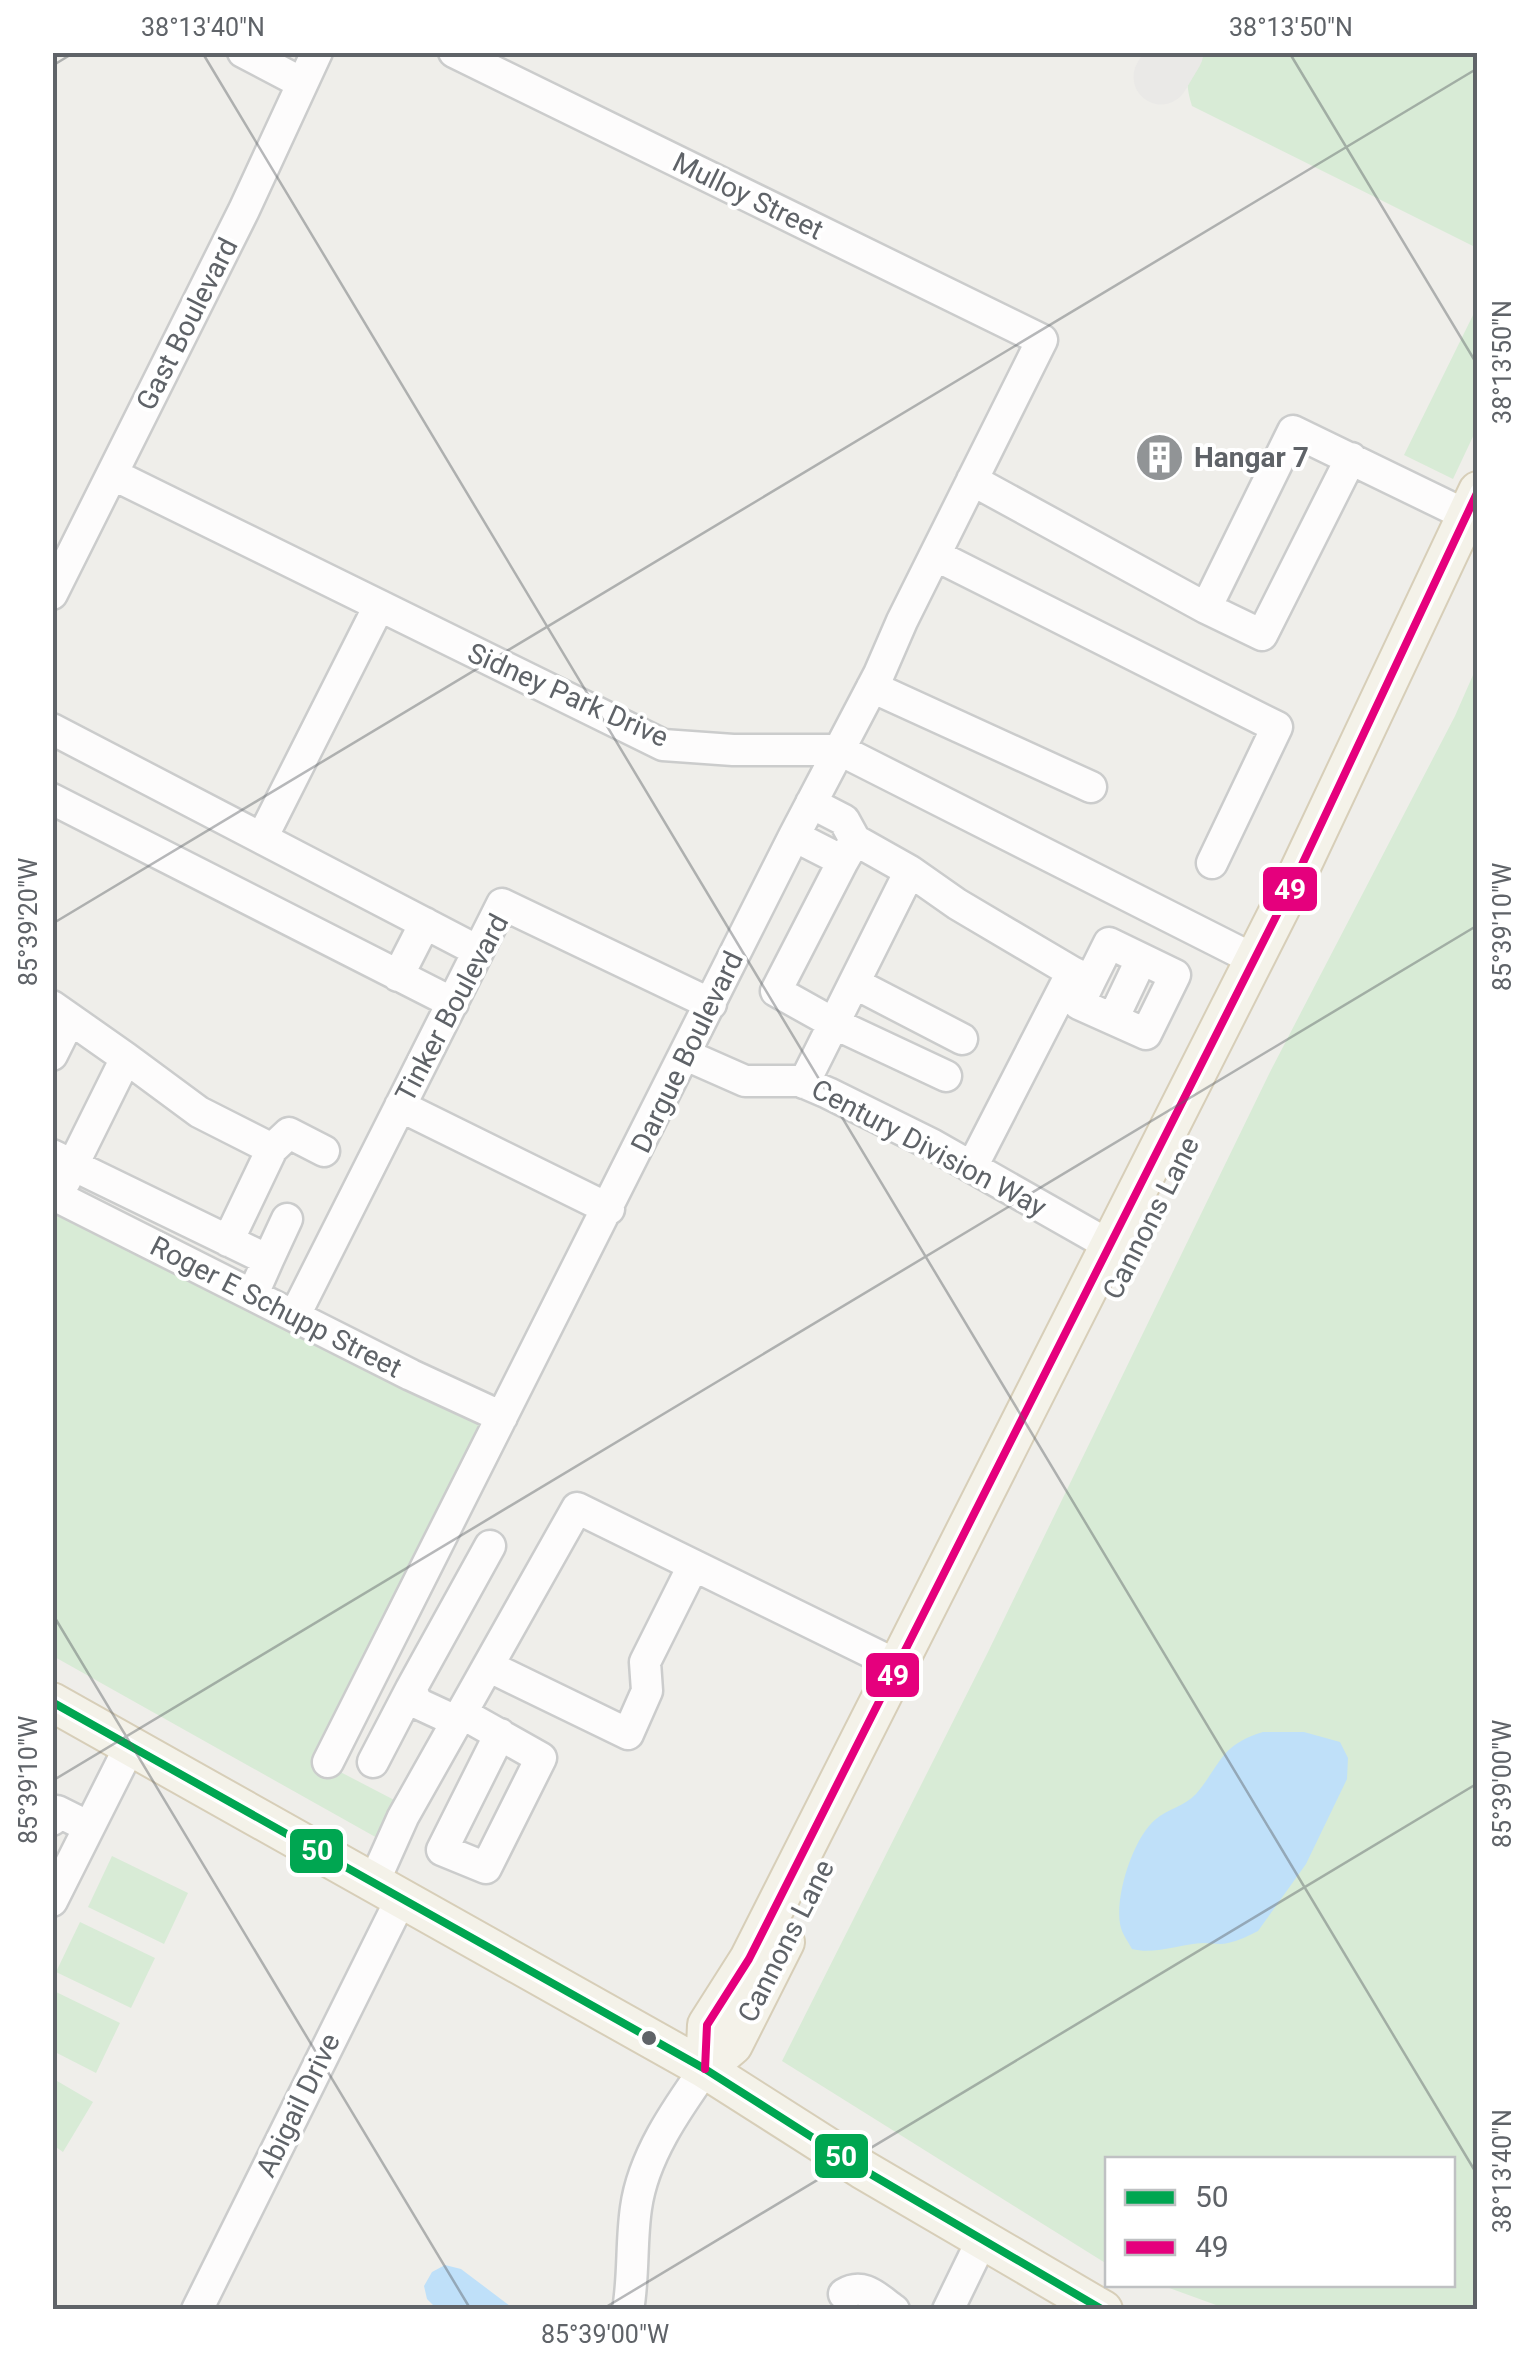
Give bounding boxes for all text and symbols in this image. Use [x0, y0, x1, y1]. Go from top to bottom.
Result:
text: 38°13'40"N [141, 13, 265, 42]
text: 38°13'50"N [1229, 13, 1353, 42]
street label: Mulloy Street [667, 145, 829, 247]
street label: Gast Boulevard [129, 232, 245, 416]
text: 38°13'50"N [1488, 300, 1517, 424]
building icon: Hangar 7 [1133, 431, 1185, 483]
place label: Hangar 7 [1194, 441, 1309, 474]
street label: Sidney Park Drive [463, 636, 673, 754]
text: 85°39'20"W [14, 858, 43, 986]
text: 85°39'10"W [1488, 863, 1517, 991]
line badge: 49 [1261, 865, 1319, 913]
text: 49 [1274, 873, 1306, 906]
street label: Tinker Boulevard [389, 908, 515, 1108]
street label: Dargue Boulevard [624, 946, 750, 1158]
street label: Century Division Way [806, 1072, 1052, 1224]
street label: Cannons Lane [1096, 1131, 1206, 1305]
street label: Roger E Schupp Street [145, 1229, 407, 1385]
line badge: 49 [864, 1651, 921, 1699]
text: 49 [877, 1659, 909, 1692]
text: 85°39'10"W [14, 1716, 43, 1844]
text: 85°39'00"W [1488, 1720, 1517, 1848]
line badge: 50 [288, 1827, 345, 1875]
text: 50 [301, 1834, 333, 1867]
street label: Cannons Lane [731, 1854, 841, 2028]
street label: Abigail Drive [249, 2028, 347, 2182]
unlabelled marker [639, 2028, 659, 2048]
text: 38°13'40"N [1488, 2109, 1517, 2233]
line badge: 50 [813, 2132, 870, 2180]
text: 50 [825, 2140, 857, 2173]
legend [1105, 2157, 1455, 2287]
text: 50 [1195, 2179, 1229, 2214]
text: 49 [1195, 2229, 1229, 2264]
text: 85°39'00"W [541, 2320, 669, 2349]

